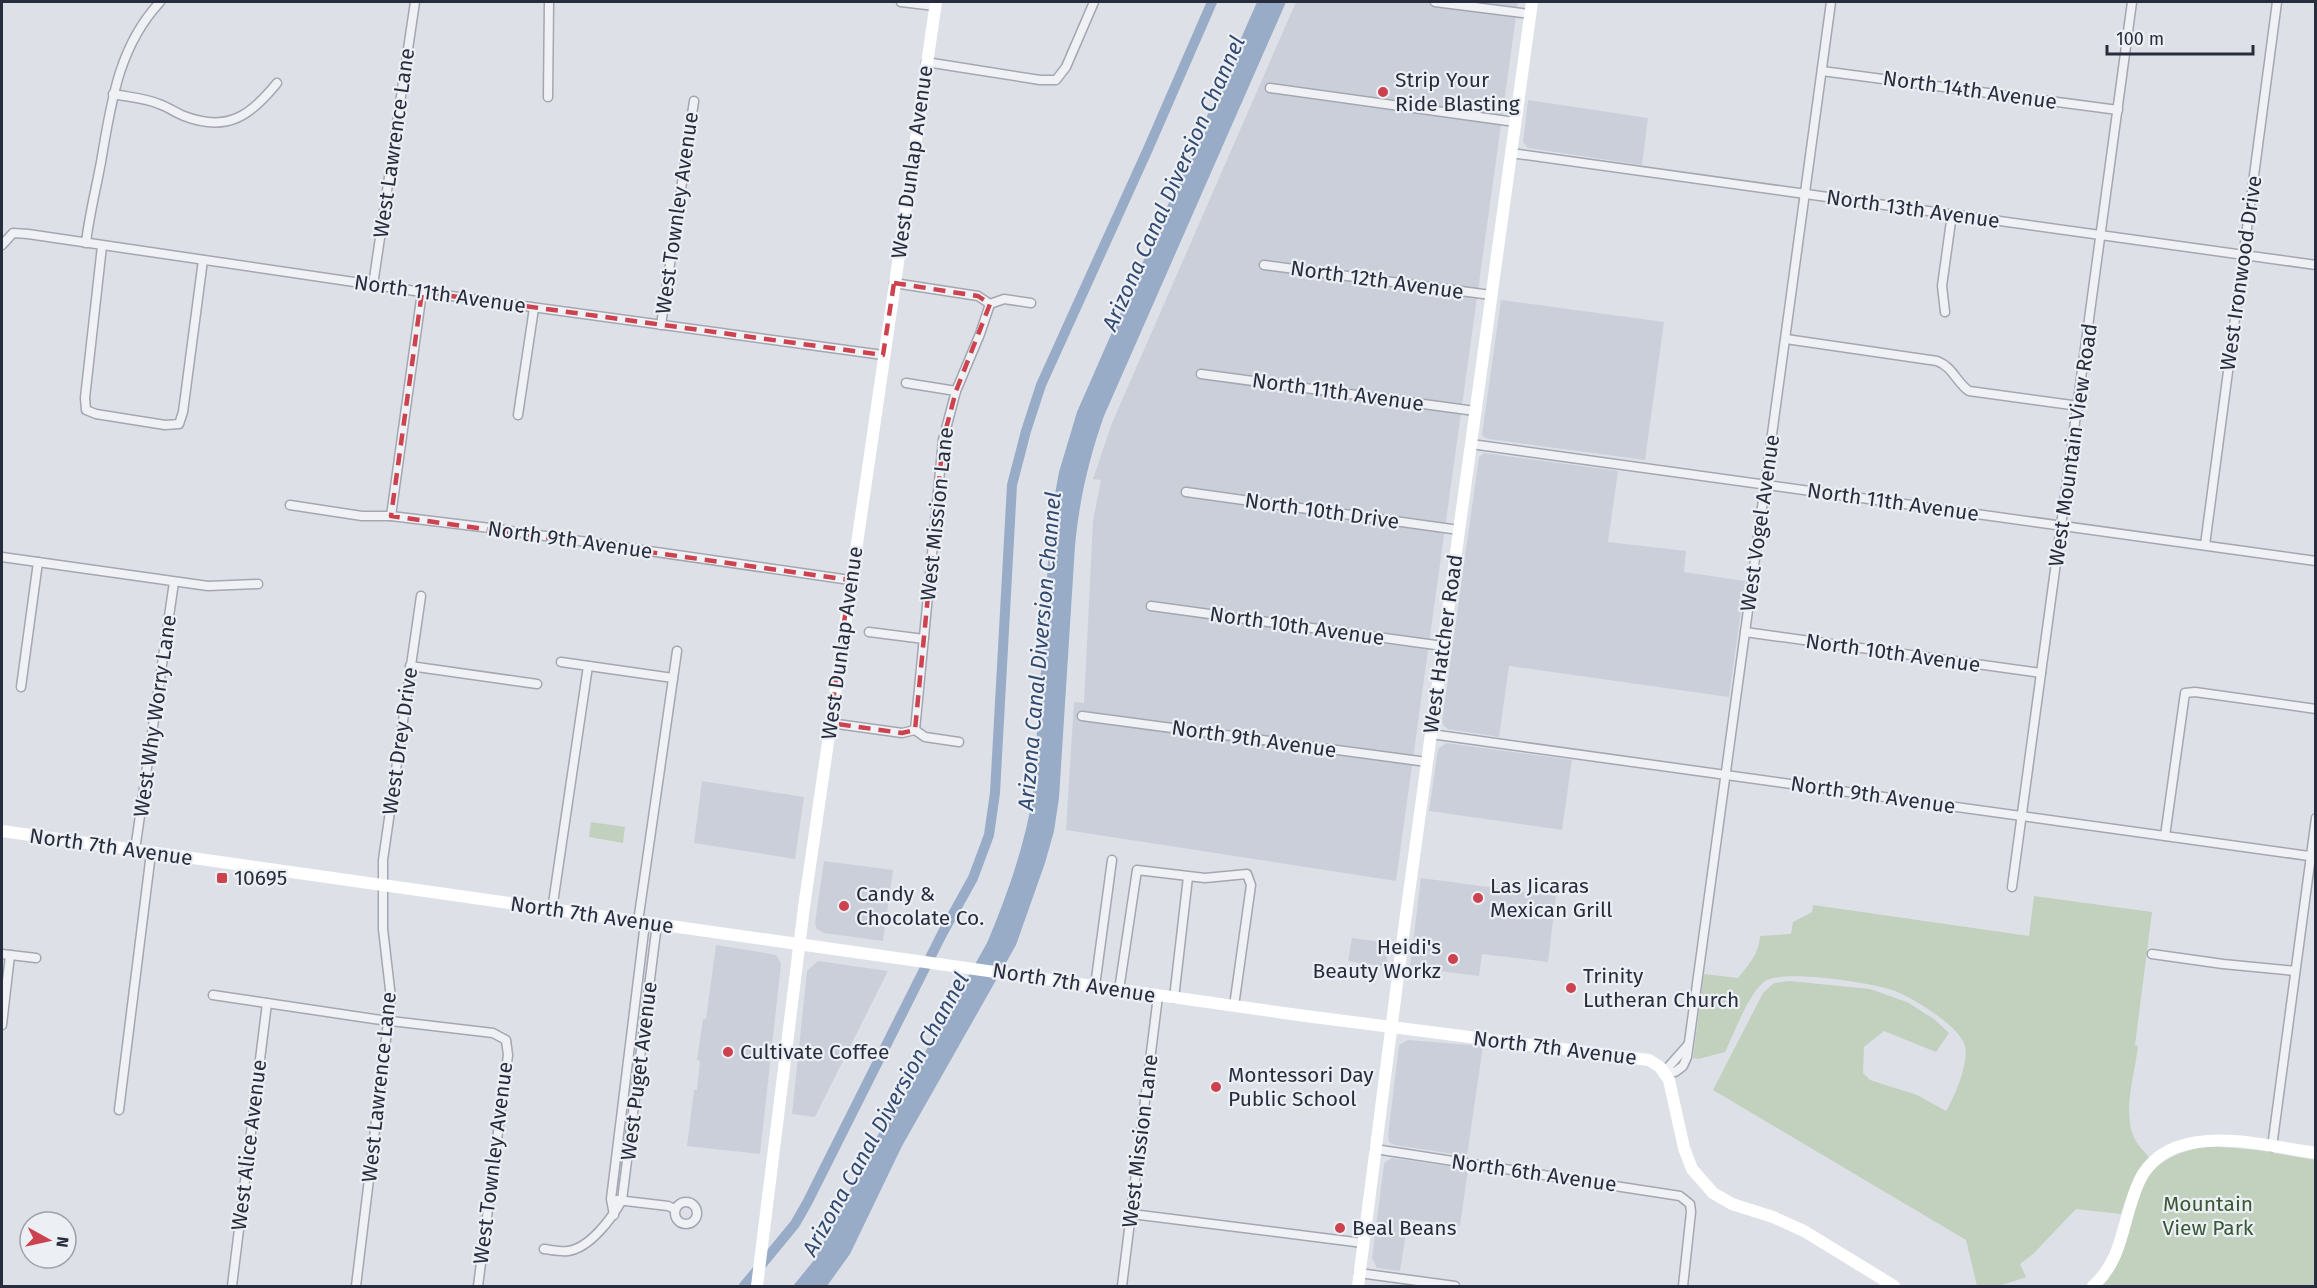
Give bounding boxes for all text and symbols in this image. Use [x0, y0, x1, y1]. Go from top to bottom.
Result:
scale bar [2107, 18, 2252, 56]
text: 100 m [2116, 28, 2164, 50]
water label: Arizona Canal Diversion Channel [1096, 32, 1251, 336]
street label: West Lawrence Lane [368, 46, 420, 240]
street label: West Dunlap Avenue [886, 64, 938, 260]
street label: North 14th Avenue [1881, 65, 2059, 115]
place label: Strip Your Ride Blasting [1395, 67, 1520, 117]
marker: Strip Your Ride Blasting [1376, 85, 1390, 99]
street label: West Townley Avenue [650, 110, 704, 316]
street label: West Ironwood Drive [2214, 174, 2268, 372]
street label: North 13th Avenue [1825, 184, 2001, 234]
street label: North 12th Avenue [1289, 255, 1465, 305]
street label: North 11th Avenue [352, 269, 528, 319]
street label: West Mountain View Road [2043, 322, 2103, 568]
street label: North 11th Avenue [1250, 367, 1426, 417]
street label: West Mission Lane [915, 426, 959, 602]
street label: West Vogel Avenue [1735, 433, 1785, 613]
street label: North 11th Avenue [1805, 477, 1981, 527]
street label: North 10th Drive [1243, 487, 1401, 535]
water label: Arizona Canal Diversion Channel [1012, 491, 1067, 813]
street label: North 9th Avenue [486, 516, 654, 564]
street label: West Dunlap Avenue [816, 545, 868, 741]
street label: West Hatcher Road [1418, 553, 1468, 735]
street label: North 10th Avenue [1208, 601, 1386, 651]
street label: West Why Worry Lane [128, 613, 182, 819]
street label: North 10th Avenue [1804, 628, 1982, 678]
street label: West Drey Drive [377, 665, 423, 817]
street label: North 9th Avenue [1170, 715, 1338, 763]
street label: North 9th Avenue [1789, 771, 1957, 819]
street label: North 7th Avenue [28, 823, 194, 871]
place label: 10695 [234, 865, 287, 891]
marker: 10695 [215, 871, 229, 885]
place label: Las Jicaras Mexican Grill [1490, 873, 1612, 923]
place label: Candy & Chocolate Co. [856, 881, 984, 931]
street label: North 7th Avenue [509, 891, 675, 939]
marker: Las Jicaras Mexican Grill [1471, 891, 1485, 905]
marker: Candy & Chocolate Co. [837, 899, 851, 913]
place label: Heidi's Beauty Workz [1313, 934, 1441, 984]
marker: Heidi's Beauty Workz [1446, 952, 1460, 966]
street label: North 7th Avenue [991, 957, 1157, 1009]
place label: Trinity Lutheran Church [1583, 963, 1739, 1013]
water label: Arizona Canal Diversion Channel [796, 968, 975, 1262]
street label: West Puget Avenue [615, 980, 663, 1162]
marker: Trinity Lutheran Church [1564, 981, 1578, 995]
street label: West Lawrence Lane [356, 990, 402, 1184]
street label: North 7th Avenue [1472, 1025, 1638, 1071]
place label: Cultivate Coffee [740, 1039, 889, 1065]
marker: Cultivate Coffee [721, 1045, 735, 1059]
street label: West Mission Lane [1116, 1053, 1164, 1229]
street label: West Alice Avenue [226, 1058, 272, 1232]
street label: West Townley Avenue [468, 1060, 518, 1266]
place label: Montessori Day Public School [1228, 1062, 1374, 1112]
marker: Montessori Day Public School [1209, 1080, 1223, 1094]
street label: North 6th Avenue [1450, 1149, 1618, 1197]
park label: Mountain View Park [2163, 1191, 2254, 1241]
north arrow [18, 1210, 78, 1270]
place label: Beal Beans [1352, 1215, 1457, 1241]
marker: Beal Beans [1333, 1221, 1347, 1235]
text: N [52, 1235, 73, 1249]

